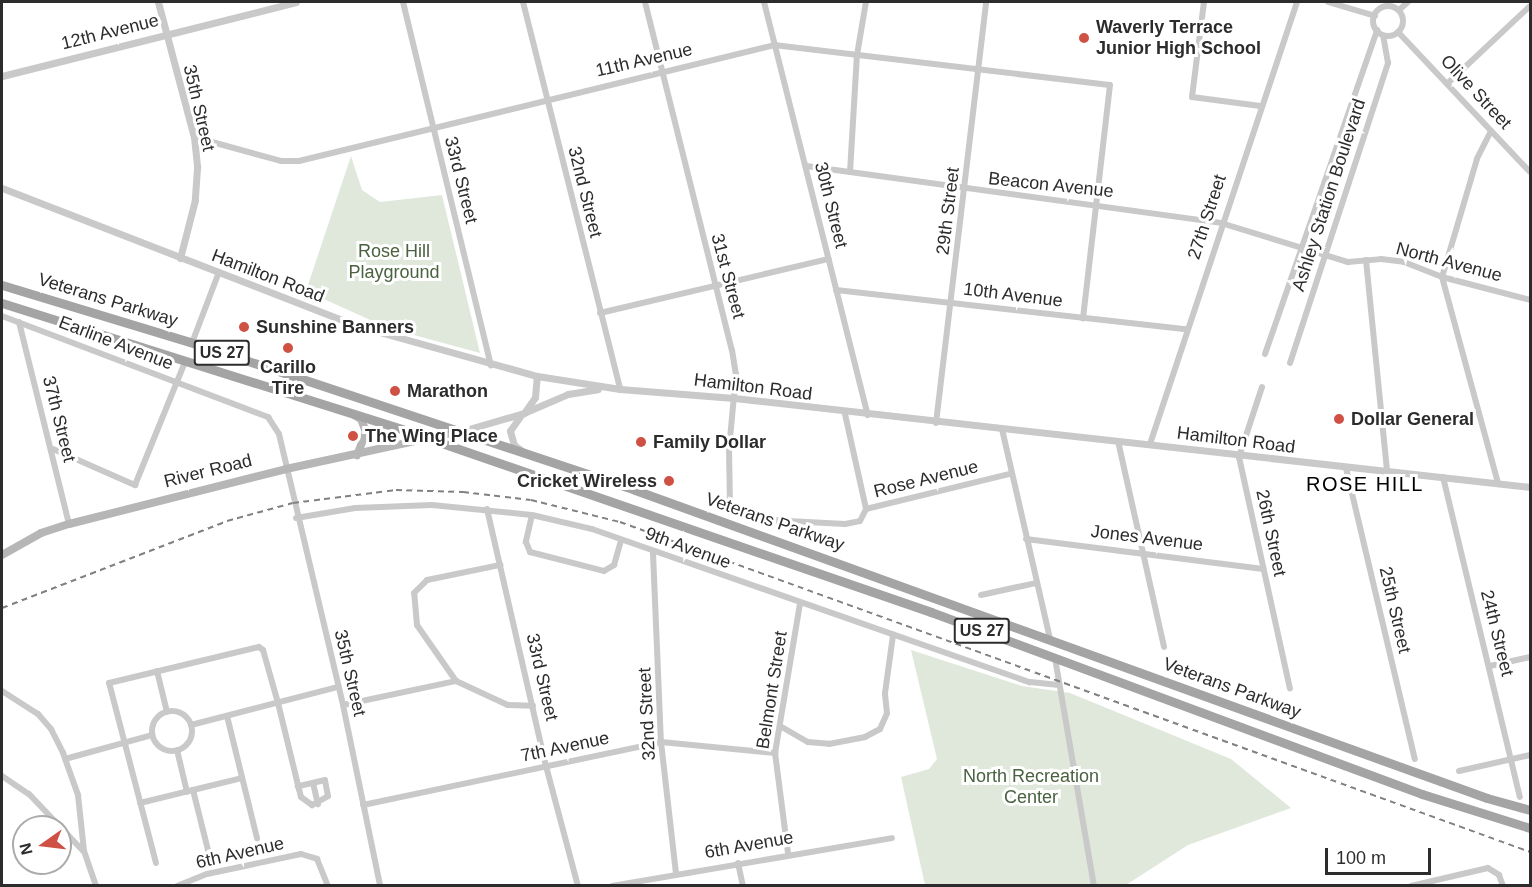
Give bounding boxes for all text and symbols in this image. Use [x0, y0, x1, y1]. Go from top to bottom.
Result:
street label: 12th Avenue [59, 9, 161, 55]
place label: Waverly Terrace Junior High School [1096, 17, 1261, 60]
marker: Waverly Terrace Junior High School [1077, 31, 1091, 45]
street label: 11th Avenue [593, 38, 695, 82]
street label: Olive Street [1436, 50, 1516, 134]
street label: 35th Street [179, 63, 219, 153]
street label: Ashley Station Boulevard [1288, 96, 1370, 294]
street label: 33rd Street [440, 134, 482, 226]
street label: 32nd Street [563, 144, 607, 240]
street label: 30th Street [810, 160, 852, 250]
street label: 29th Street [932, 166, 964, 256]
street label: Beacon Avenue [987, 168, 1115, 202]
street label: 27th Street [1183, 172, 1231, 262]
street label: 31st Street [706, 231, 750, 321]
street label: North Avenue [1393, 237, 1505, 287]
park label: Rose Hill Playground [348, 241, 440, 284]
street label: Hamilton Road [209, 245, 327, 307]
street label: Veterans Parkway [35, 268, 181, 332]
street label: 10th Avenue [962, 278, 1064, 312]
street label: Earline Avenue [55, 311, 177, 375]
place label: Sunshine Banners [256, 316, 414, 338]
marker: Sunshine Banners [237, 320, 251, 334]
road number: US 27 [194, 340, 250, 366]
marker: Carillo Tire [281, 341, 295, 355]
place label: Carillo Tire [260, 357, 316, 400]
street label: Hamilton Road [693, 369, 813, 405]
street label: 37th Street [38, 374, 80, 464]
place label: Marathon [407, 380, 488, 402]
marker: Marathon [388, 384, 402, 398]
place label: Dollar General [1351, 408, 1474, 430]
marker: Dollar General [1332, 412, 1346, 426]
street label: Hamilton Road [1176, 422, 1296, 458]
place label: The Wing Place [365, 425, 498, 447]
marker: The Wing Place [346, 429, 360, 443]
place label: Family Dollar [653, 431, 766, 453]
marker: Family Dollar [634, 435, 648, 449]
street label: River Road [162, 450, 254, 492]
street label: Rose Avenue [871, 455, 981, 503]
place label: Cricket Wireless [517, 470, 657, 492]
district label: ROSE HILL [1306, 472, 1424, 496]
marker: Cricket Wireless [662, 474, 676, 488]
street label: Veterans Parkway [703, 488, 847, 556]
street label: 26th Street [1251, 488, 1291, 578]
street label: Jones Avenue [1089, 520, 1205, 556]
street label: 9th Avenue [642, 522, 734, 574]
street label: 25th Street [1375, 565, 1415, 655]
street label: 24th Street [1476, 588, 1518, 678]
road number: US 27 [954, 618, 1010, 644]
street label: 35th Street [330, 628, 370, 718]
street label: Belmont Street [752, 630, 792, 750]
street label: 33rd Street [521, 631, 563, 723]
street label: Veterans Parkway [1160, 653, 1304, 723]
street label: 32nd Street [634, 667, 660, 761]
street label: 7th Avenue [518, 727, 612, 767]
park label: North Recreation Center [963, 766, 1099, 808]
north arrow [12, 815, 72, 875]
street label: 6th Avenue [702, 826, 796, 864]
street label: 6th Avenue [193, 832, 287, 874]
scale bar [1328, 836, 1434, 874]
text: N [16, 841, 36, 857]
text: 100 m [1336, 848, 1386, 868]

